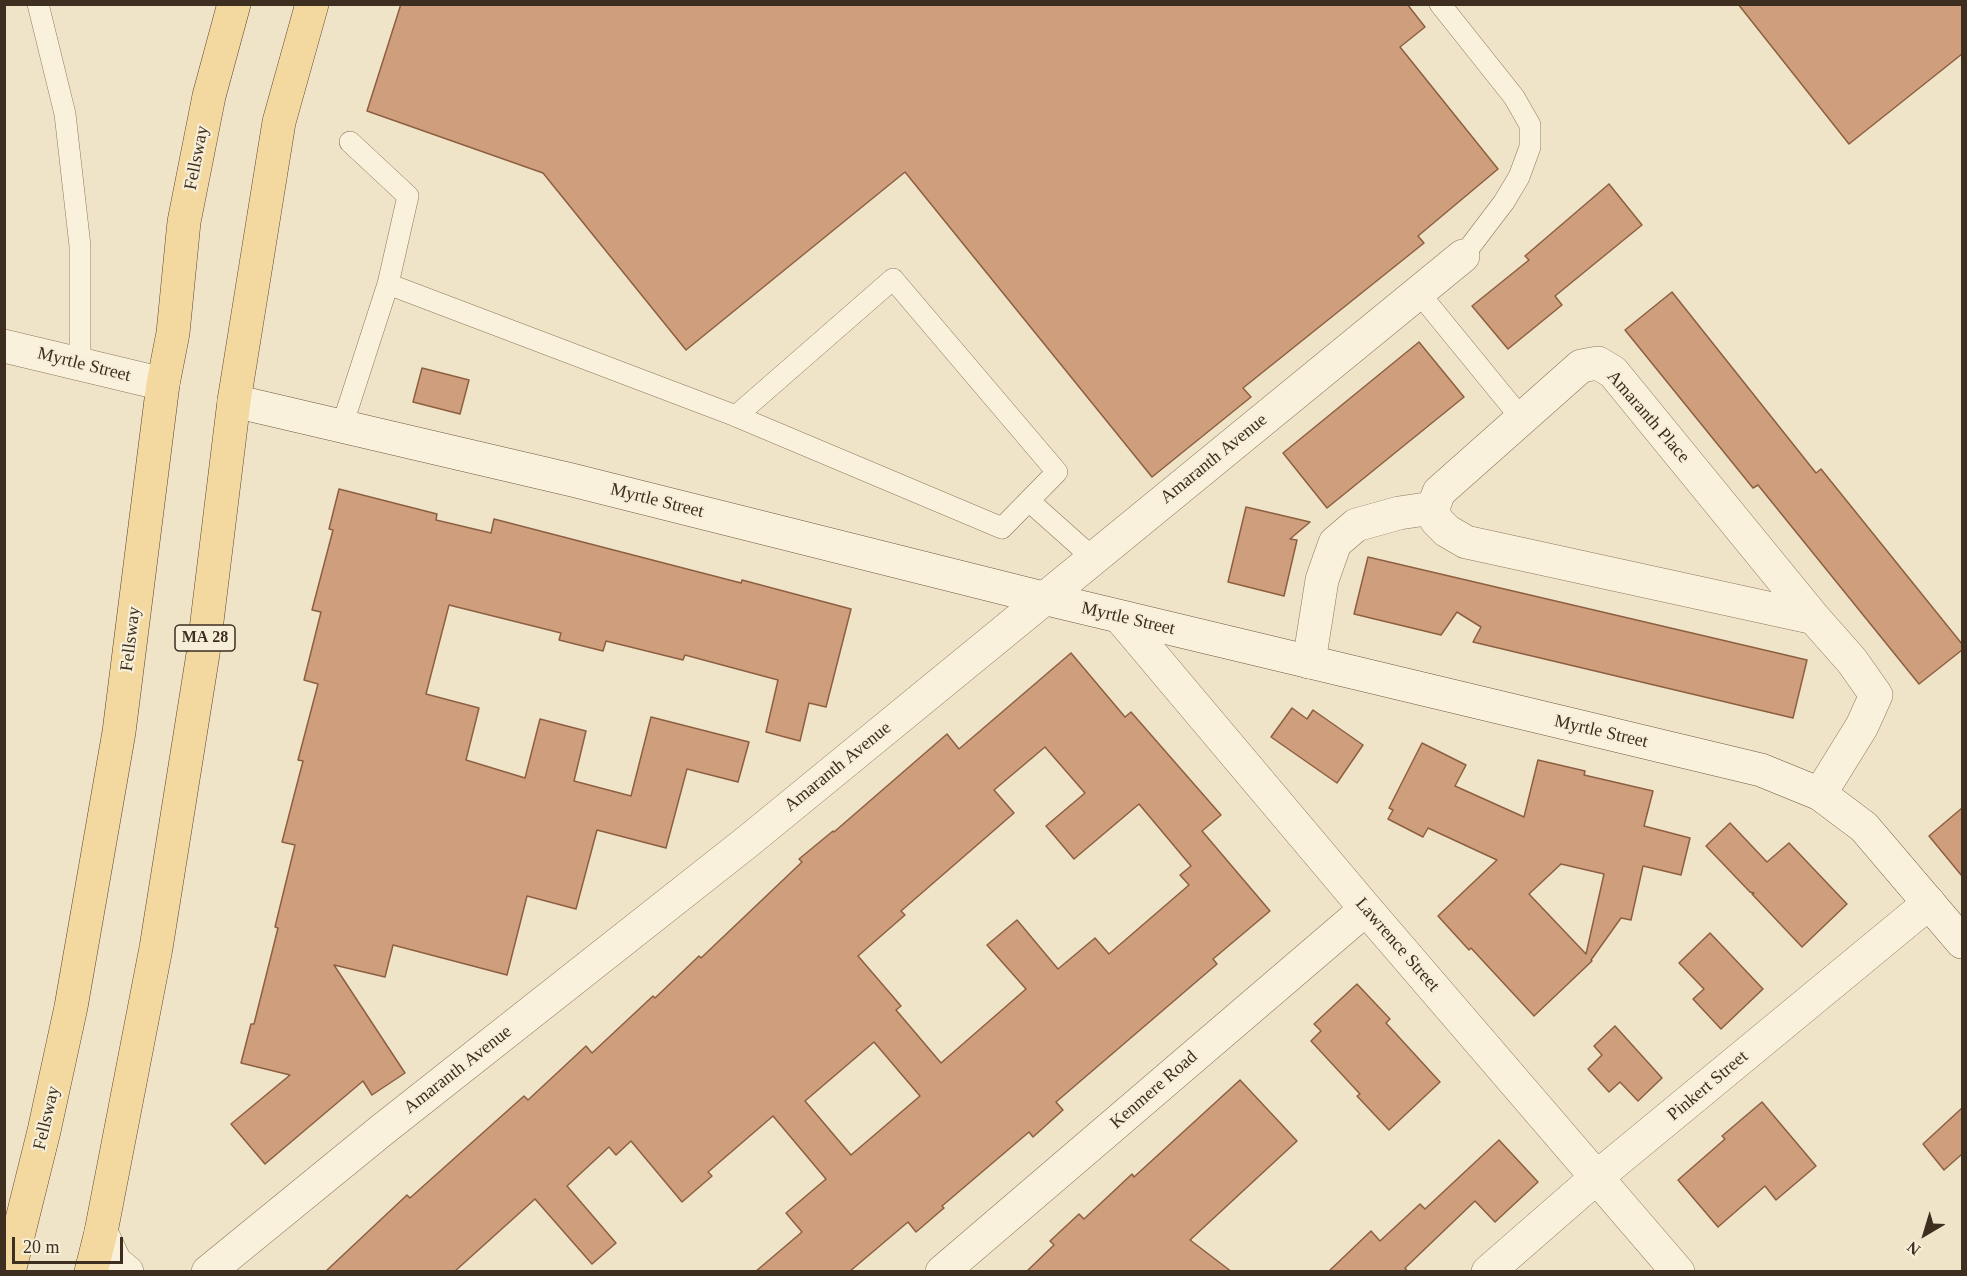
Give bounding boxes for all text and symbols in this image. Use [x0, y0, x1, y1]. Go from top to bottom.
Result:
street label: Fellsway [180, 124, 214, 192]
street label: Myrtle Street [35, 343, 133, 387]
street label: Amaranth Place [1602, 366, 1694, 468]
street label: Amaranth Avenue [1156, 409, 1272, 509]
street label: Myrtle Street [608, 479, 706, 523]
street label: Myrtle Street [1079, 598, 1177, 640]
street label: Fellsway [116, 605, 146, 673]
road number: MA 28 [175, 625, 235, 651]
street label: Myrtle Street [1552, 711, 1650, 753]
street label: Amaranth Avenue [780, 717, 896, 817]
street label: Lawrence Street [1350, 894, 1444, 996]
street label: Amaranth Avenue [400, 1021, 516, 1119]
street label: Kenmere Road [1106, 1046, 1202, 1134]
street label: Pinkert Street [1663, 1046, 1753, 1126]
street label: Fellsway [29, 1084, 65, 1152]
north arrow [1895, 1204, 1955, 1264]
scale bar [15, 1225, 126, 1263]
text: 20 m [23, 1237, 60, 1257]
text: N [1904, 1238, 1923, 1259]

